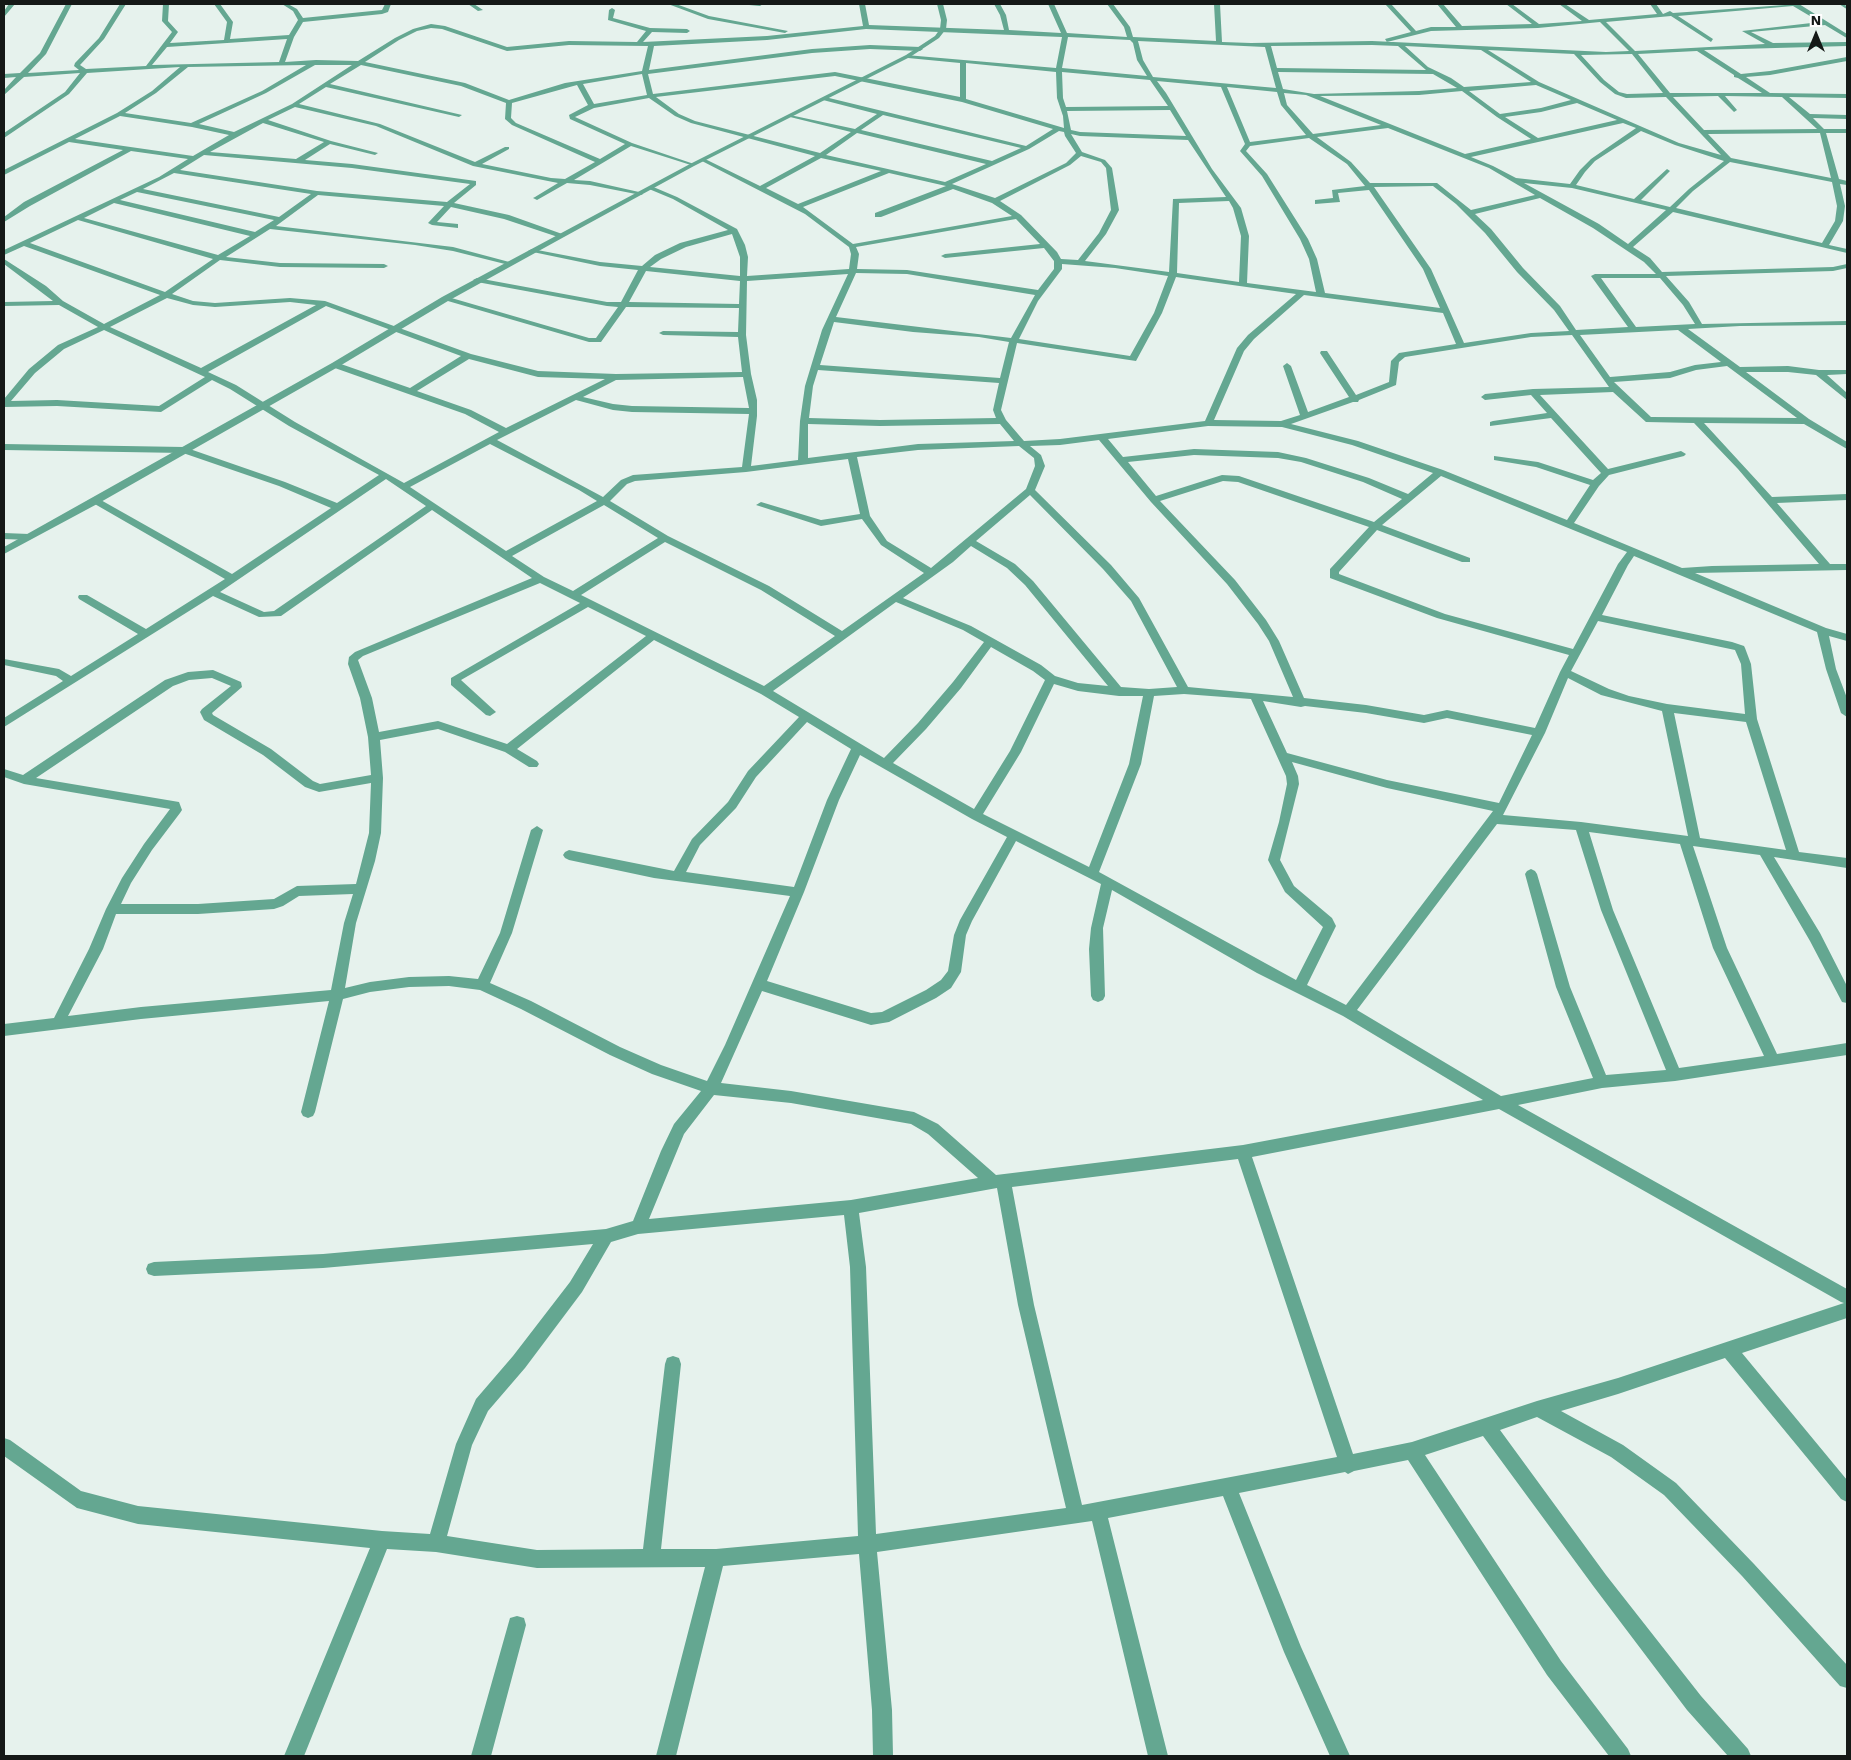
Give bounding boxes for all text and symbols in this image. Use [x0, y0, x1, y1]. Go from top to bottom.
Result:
north arrow [1791, 10, 1841, 60]
text: N [1811, 12, 1821, 28]

